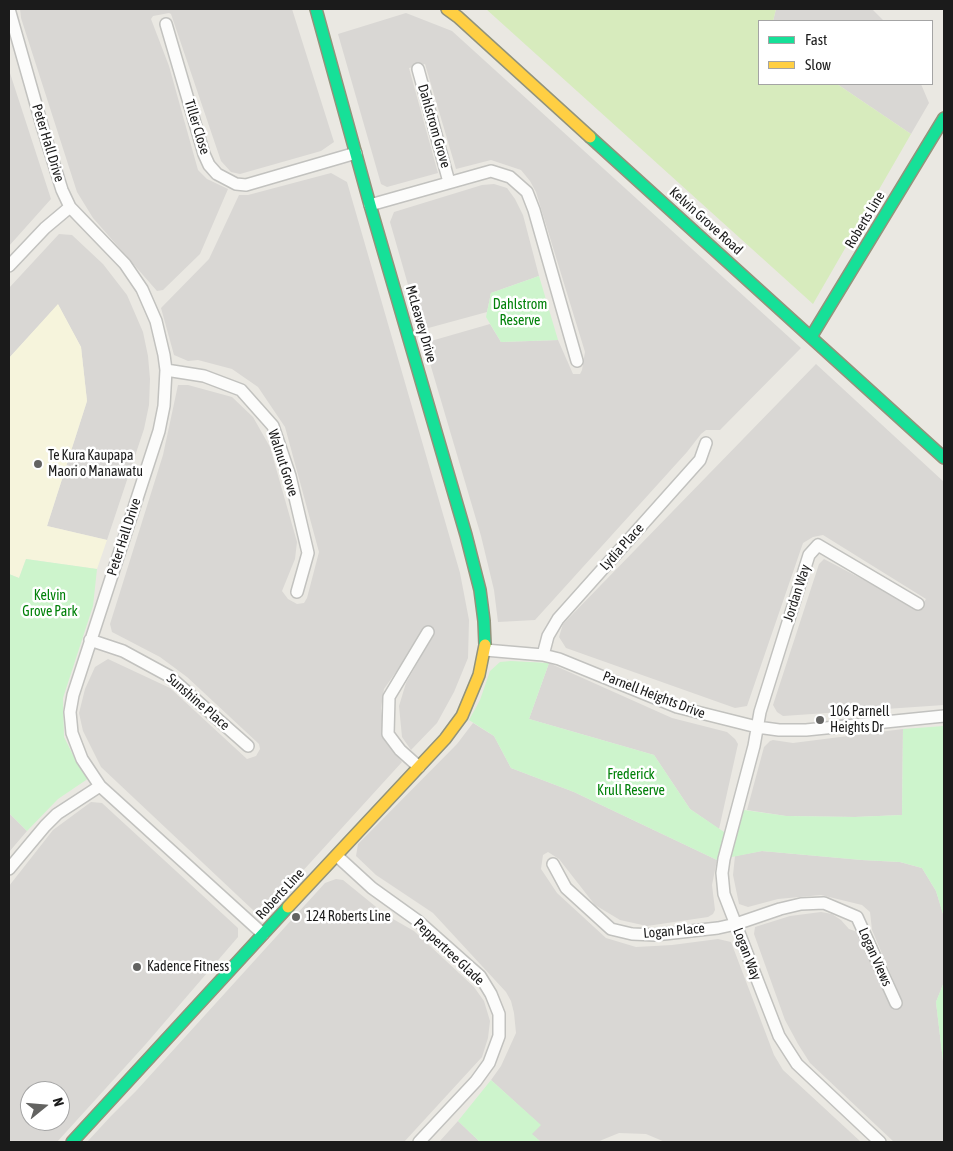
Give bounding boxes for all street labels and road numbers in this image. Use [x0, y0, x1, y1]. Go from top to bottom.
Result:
street label: Dahlstrom Grove [414, 82, 454, 170]
street label: Tiller Close [181, 98, 213, 156]
street label: Peter Hall Drive [28, 102, 68, 184]
street label: Kelvin Grove Road [666, 184, 746, 258]
street label: Roberts Line [842, 189, 888, 251]
street label: McLeavey Drive [402, 283, 440, 365]
street label: Walnut Grove [264, 427, 302, 499]
street label: Peter Hall Drive [104, 496, 144, 578]
street label: Lydia Place [597, 520, 647, 574]
street label: Jordan Way [780, 562, 814, 624]
street label: Parnell Heights Drive [600, 668, 708, 722]
street label: Sunshine Place [163, 670, 233, 734]
street label: Roberts Line [252, 865, 308, 923]
street label: Peppertree Glade [410, 915, 488, 989]
street label: Logan Place [643, 920, 705, 942]
street label: Logan Way [729, 925, 765, 983]
street label: Logan Views [855, 925, 895, 989]

